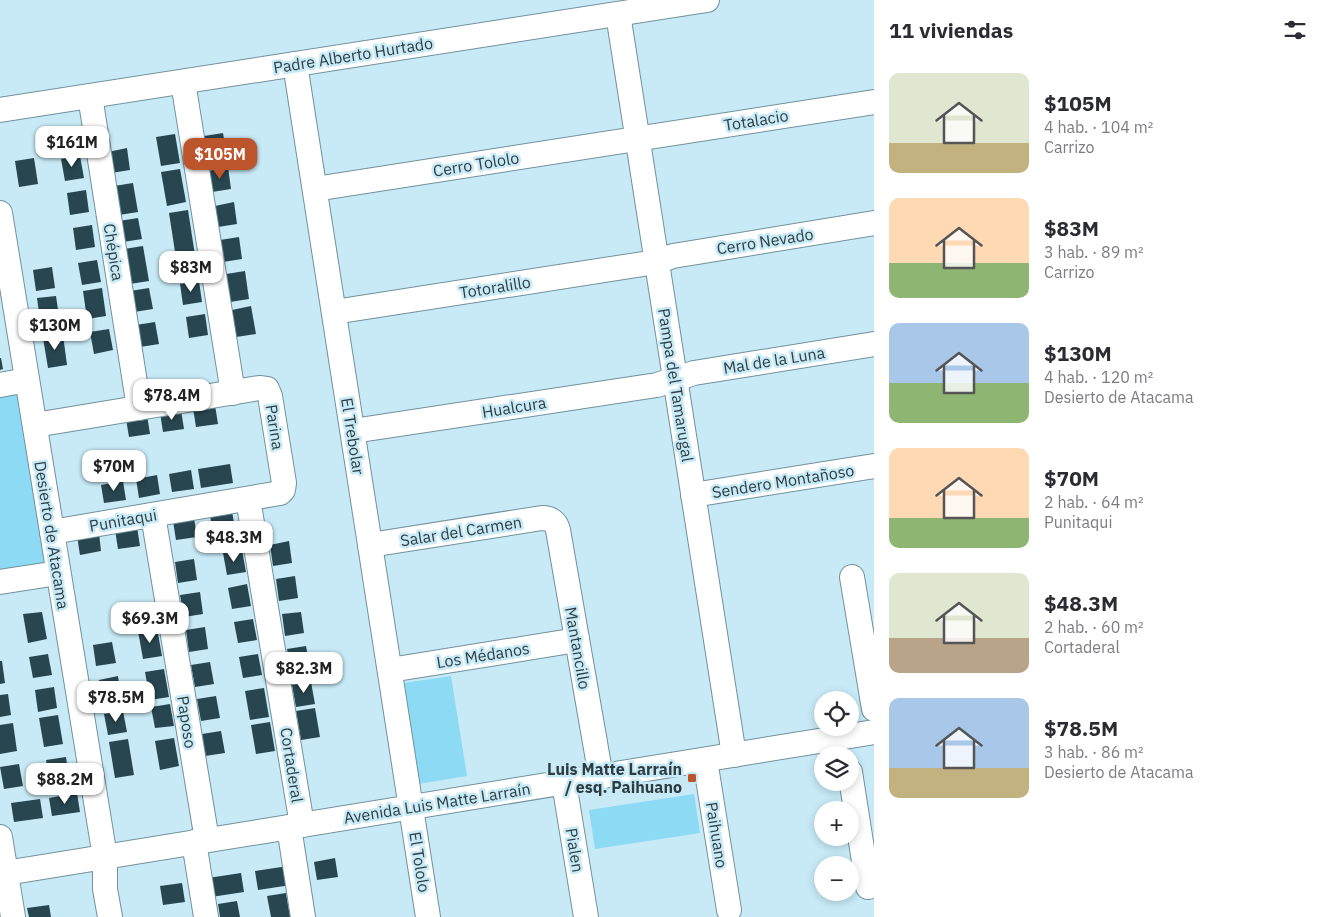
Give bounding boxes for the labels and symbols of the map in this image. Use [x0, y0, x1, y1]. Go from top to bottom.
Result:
street label: Padre Alberto Hurtado [272, 32, 434, 77]
street label: Totalacio [722, 105, 790, 135]
pin: $161M [37, 126, 107, 168]
pin: $105M [185, 138, 255, 180]
street label: Cerro Tololo [432, 147, 520, 181]
street label: Chépica [100, 222, 128, 282]
street label: Cerro Nevado [715, 223, 815, 259]
pin: $83M [161, 250, 221, 293]
street label: Totoralillo [458, 271, 532, 302]
street label: Pampa del Tamarugal [654, 307, 698, 463]
pin: $130M [20, 308, 90, 351]
street label: Mal de la Luna [722, 342, 827, 378]
pin: $78.4M [131, 378, 213, 421]
street label: Hualcura [480, 392, 548, 422]
street label: El Trebolar [337, 396, 369, 476]
street label: Parina [262, 403, 289, 452]
pin: $70M [84, 450, 144, 492]
street label: Desierto de Atacama [30, 460, 74, 611]
street label: Sendero Montañoso [710, 460, 856, 502]
street label: Punitaqui [88, 504, 158, 536]
street label: Salar del Carmen [399, 512, 523, 550]
pin: $48.3M [193, 520, 275, 563]
pin: $69.3M [109, 602, 191, 644]
street label: Mantancillo [561, 605, 595, 691]
street label: Los Médanos [435, 638, 531, 672]
pin: $82.3M [263, 652, 345, 694]
pin: $78.5M [75, 680, 157, 723]
street label: Paposo [173, 694, 201, 750]
street label: Cortaderal [276, 726, 308, 804]
place label: Luis Matte Larraín / esq. Paihuano [547, 759, 682, 797]
pin: $88.2M [24, 762, 106, 805]
marker: Luis Matte Larraín / esq. Paihuano [686, 772, 698, 784]
street label: Avenida Luis Matte Larraín [342, 778, 532, 828]
street label: Paihuano [702, 800, 732, 870]
street label: Pialen [562, 826, 588, 874]
street label: El Tololo [405, 830, 435, 894]

